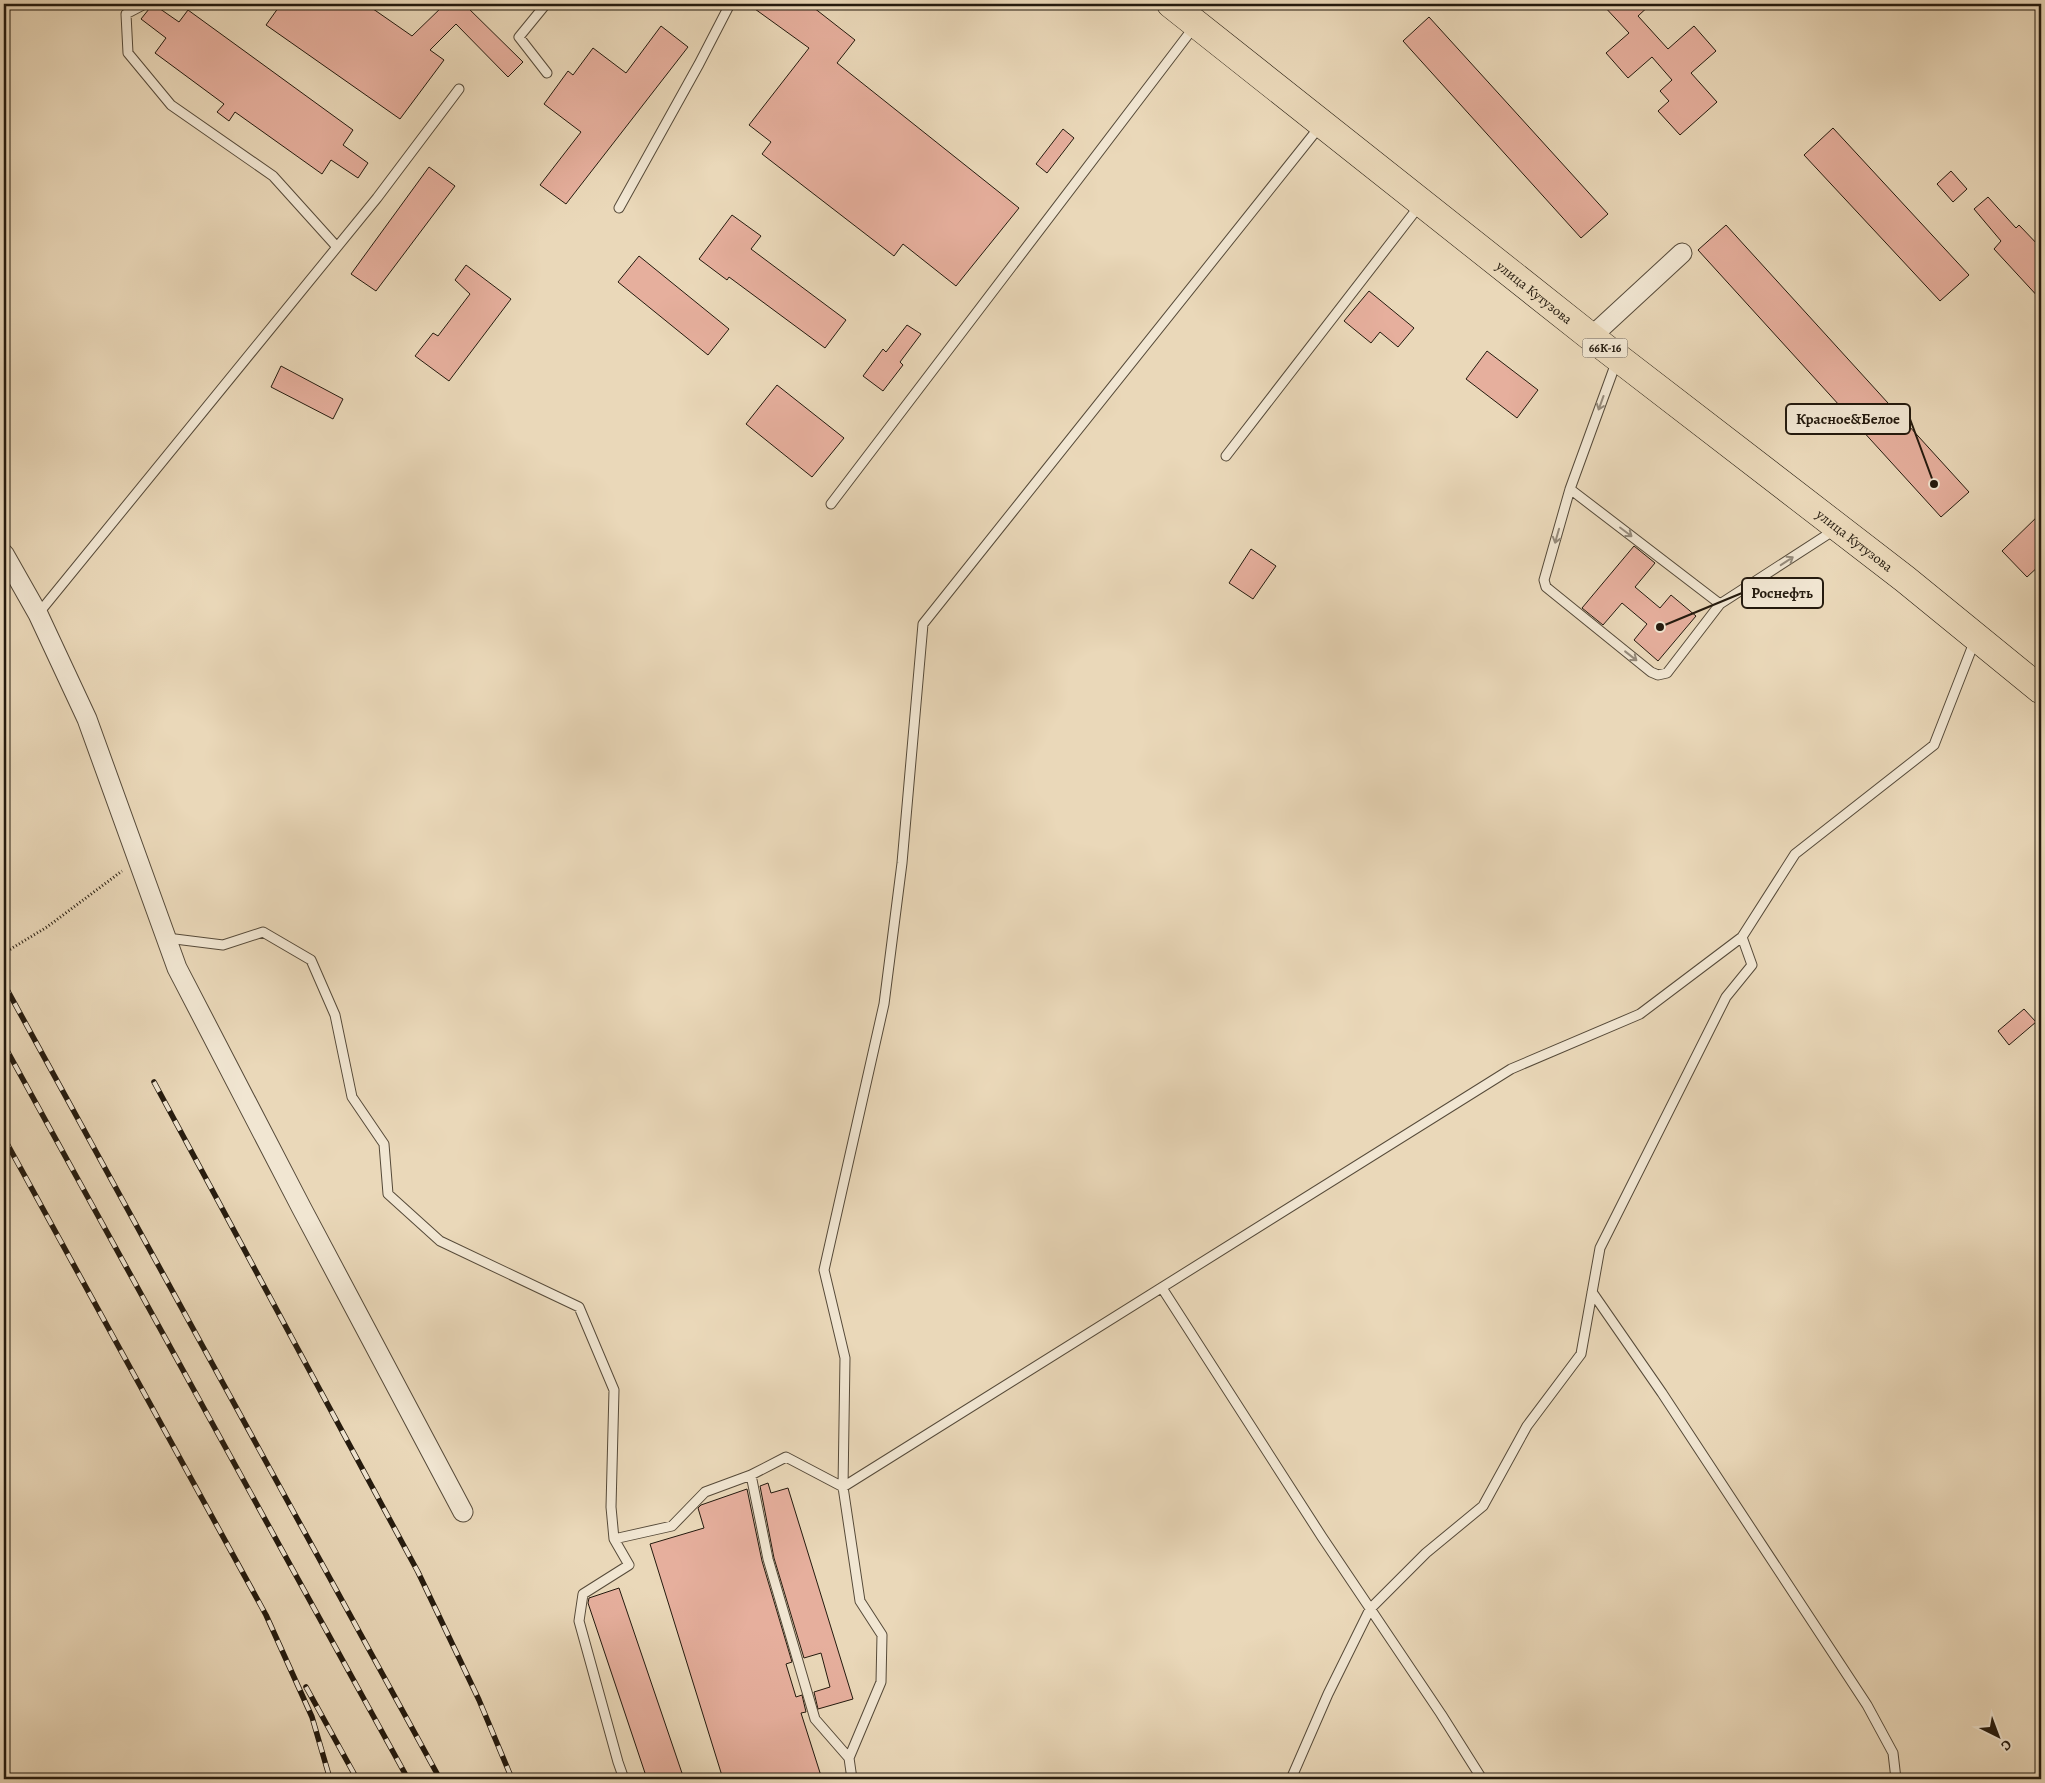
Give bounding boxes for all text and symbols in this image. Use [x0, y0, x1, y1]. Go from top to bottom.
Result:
street label: улица Кутузова [1492, 256, 1577, 329]
road number: 66К-16 [1582, 338, 1628, 358]
one-way arrow [1596, 395, 1605, 411]
callout: Красное&Белое [1786, 404, 1910, 434]
text: Красное&Белое [1796, 409, 1900, 429]
street label: улица Кутузова [1812, 504, 1898, 576]
one-way arrow [1619, 527, 1632, 538]
one-way arrow [1551, 528, 1561, 544]
one-way arrow [1780, 555, 1794, 566]
callout: Роснефть [1742, 578, 1823, 608]
text: Роснефть [1751, 583, 1813, 603]
one-way arrow [1624, 651, 1637, 662]
north arrow [1972, 1710, 2022, 1760]
text: С [1997, 1735, 2016, 1755]

